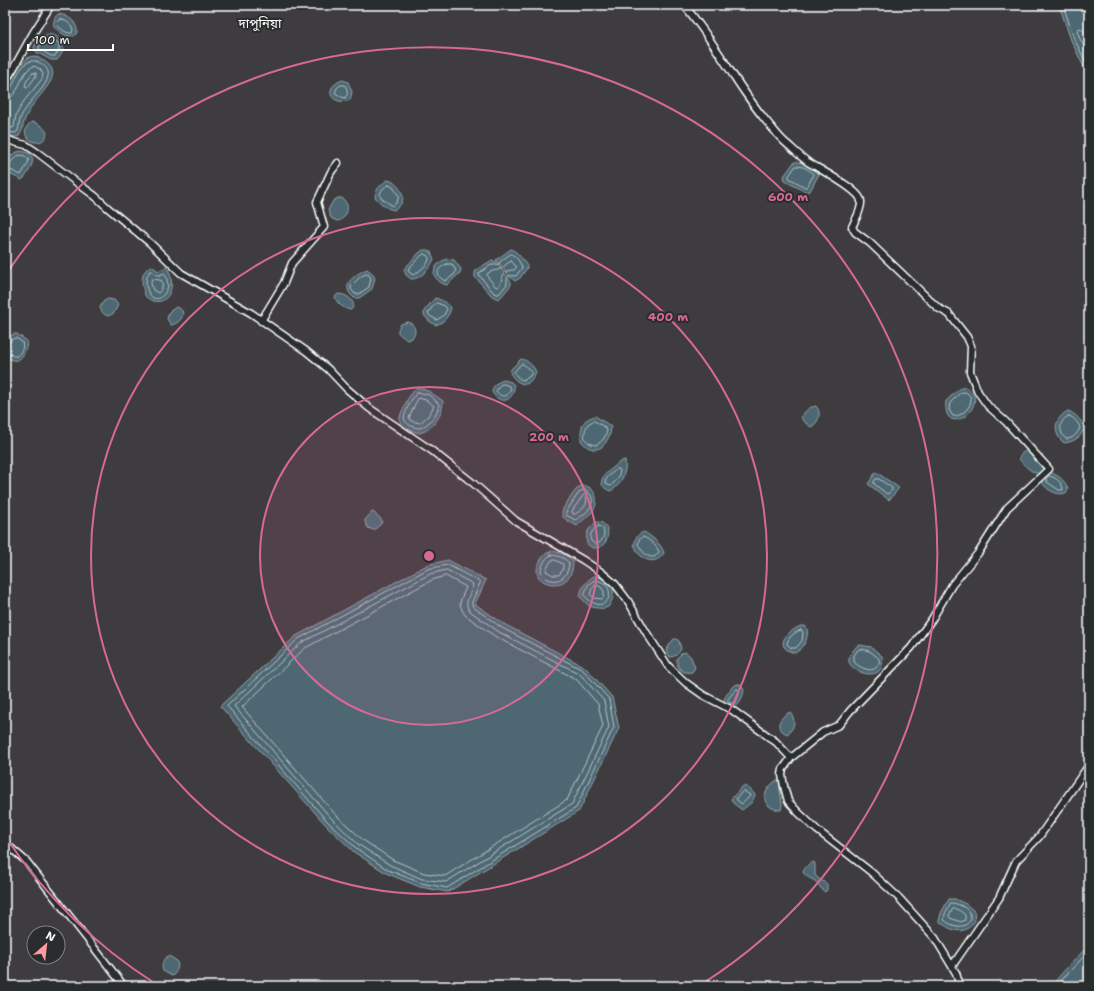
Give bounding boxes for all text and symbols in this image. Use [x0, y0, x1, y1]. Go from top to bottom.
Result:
district label: দাপুনিয়া [238, 15, 282, 32]
scale bar [28, 26, 113, 52]
text: 100 m [34, 32, 70, 48]
text: 600 m [768, 189, 808, 205]
text: 400 m [648, 309, 688, 325]
text: 200 m [529, 429, 569, 445]
centre of rings [422, 549, 436, 563]
north arrow [26, 925, 66, 965]
text: N [43, 928, 58, 945]

